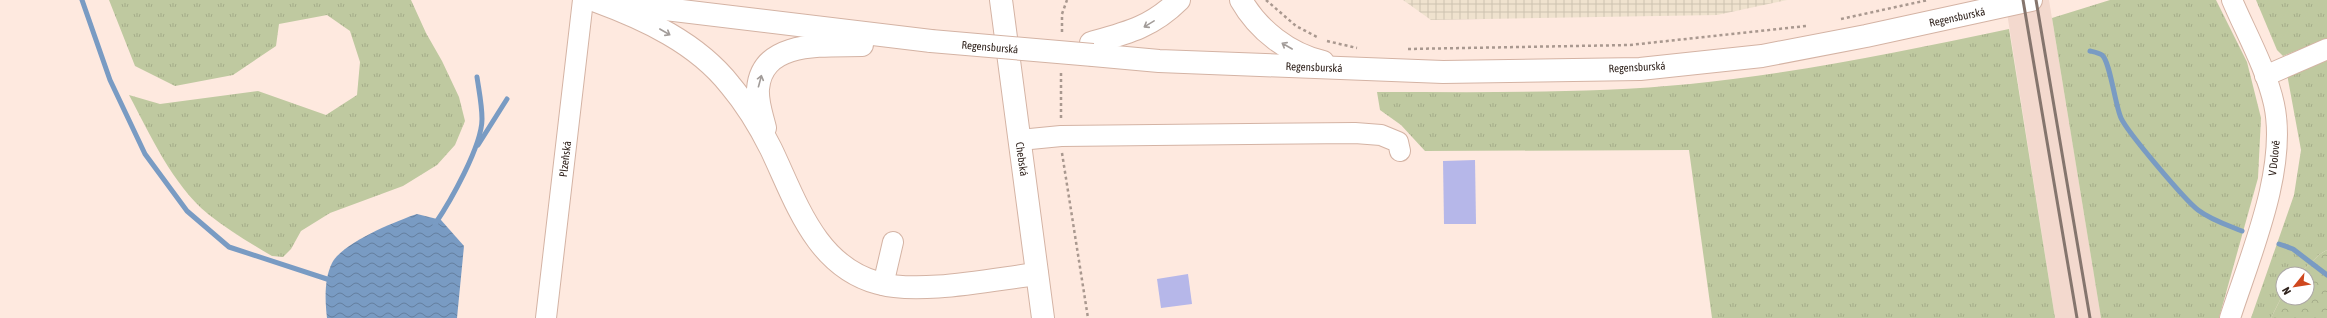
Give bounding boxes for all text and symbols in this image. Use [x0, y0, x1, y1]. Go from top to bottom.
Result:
street label: Regensburská [1928, 5, 1986, 29]
one-way arrow [1143, 21, 1155, 29]
one-way arrow [659, 29, 671, 37]
street label: Regensburská [961, 39, 1019, 55]
one-way arrow [1281, 42, 1293, 50]
street label: Regensburská [1285, 60, 1343, 74]
street label: Regensburská [1608, 60, 1666, 74]
one-way arrow [757, 75, 764, 88]
street label: Plzeňská [557, 140, 573, 178]
street label: V Dolově [2266, 140, 2282, 176]
street label: Chebská [1014, 141, 1030, 177]
north arrow [2275, 266, 2315, 306]
text: N [2280, 285, 2293, 297]

